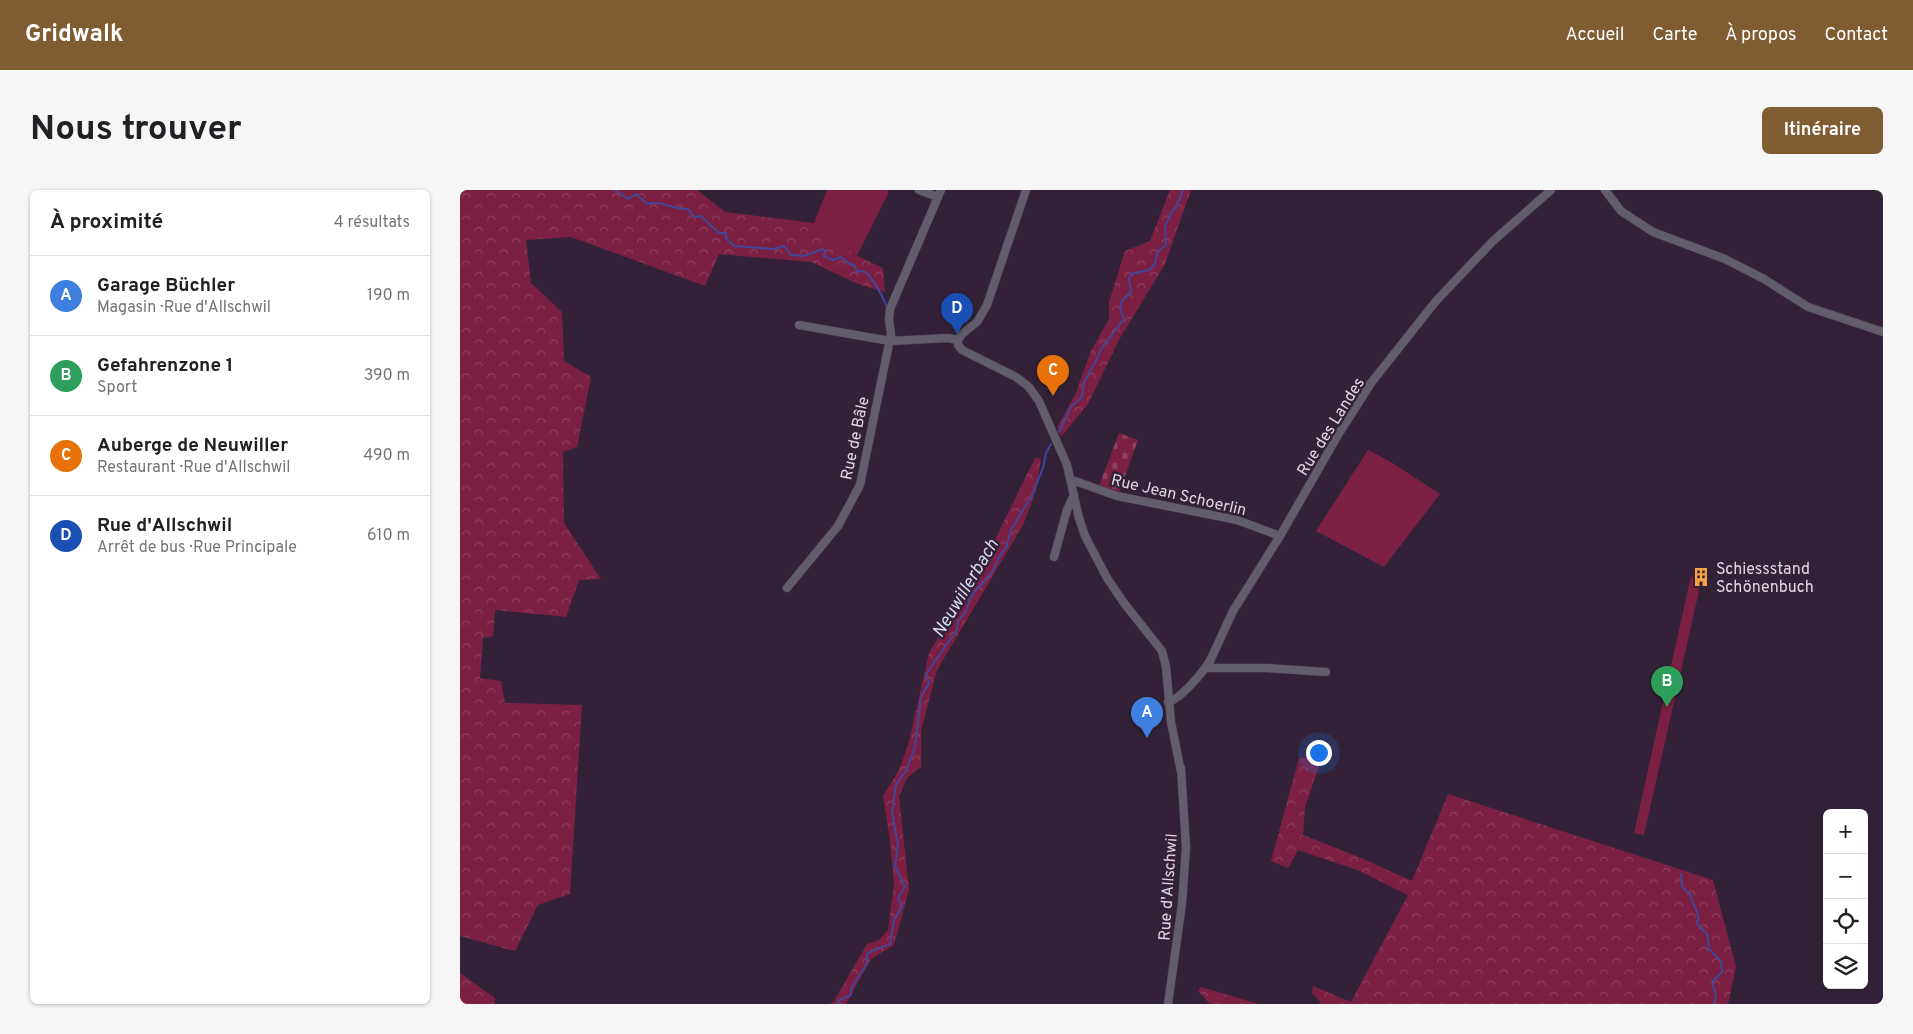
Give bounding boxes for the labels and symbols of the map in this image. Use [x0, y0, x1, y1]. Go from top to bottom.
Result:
pin: D [941, 293, 973, 334]
pin: C [1037, 355, 1069, 396]
street label: Rue des Landes [1293, 374, 1370, 480]
street label: Rue de Bâle [837, 395, 875, 482]
street label: Rue Jean Schoerlin [1109, 471, 1248, 521]
water label: Neuwillerbach [928, 535, 1005, 642]
place label: Schiessstand Schönenbuch [1716, 560, 1814, 598]
building icon: Schiessstand Schönenbuch [1690, 566, 1712, 588]
pin: B [1651, 666, 1683, 707]
pin: A [1131, 697, 1163, 738]
your location [1306, 740, 1332, 766]
street label: Rue d'Allschwil [1155, 833, 1183, 941]

